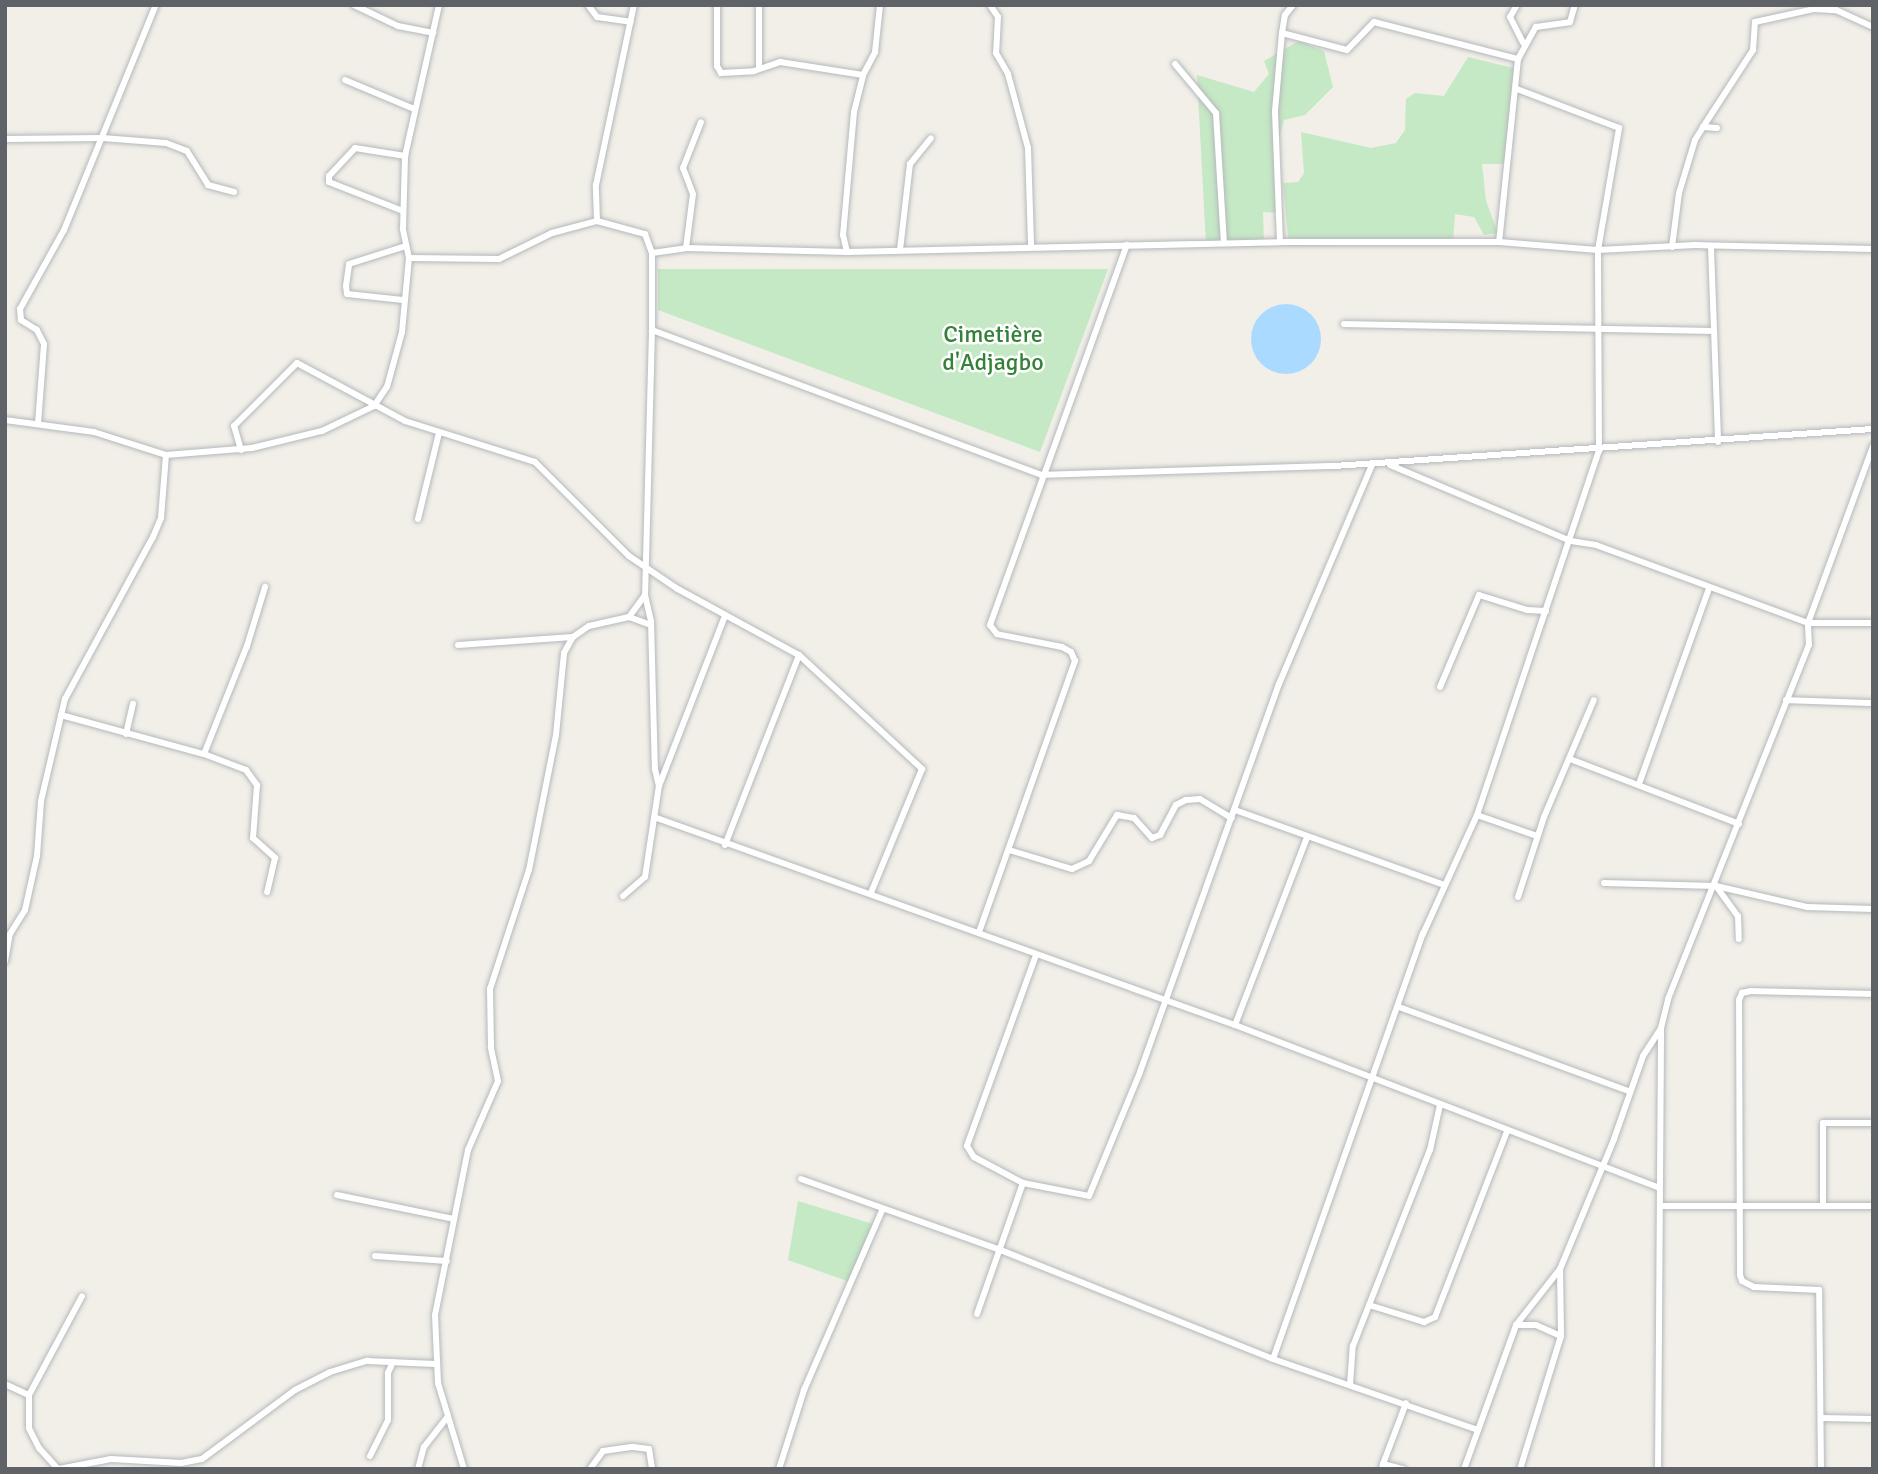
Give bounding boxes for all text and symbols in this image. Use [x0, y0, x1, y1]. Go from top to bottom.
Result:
park label: Cimetière d'Adjagbo [942, 321, 1044, 377]

